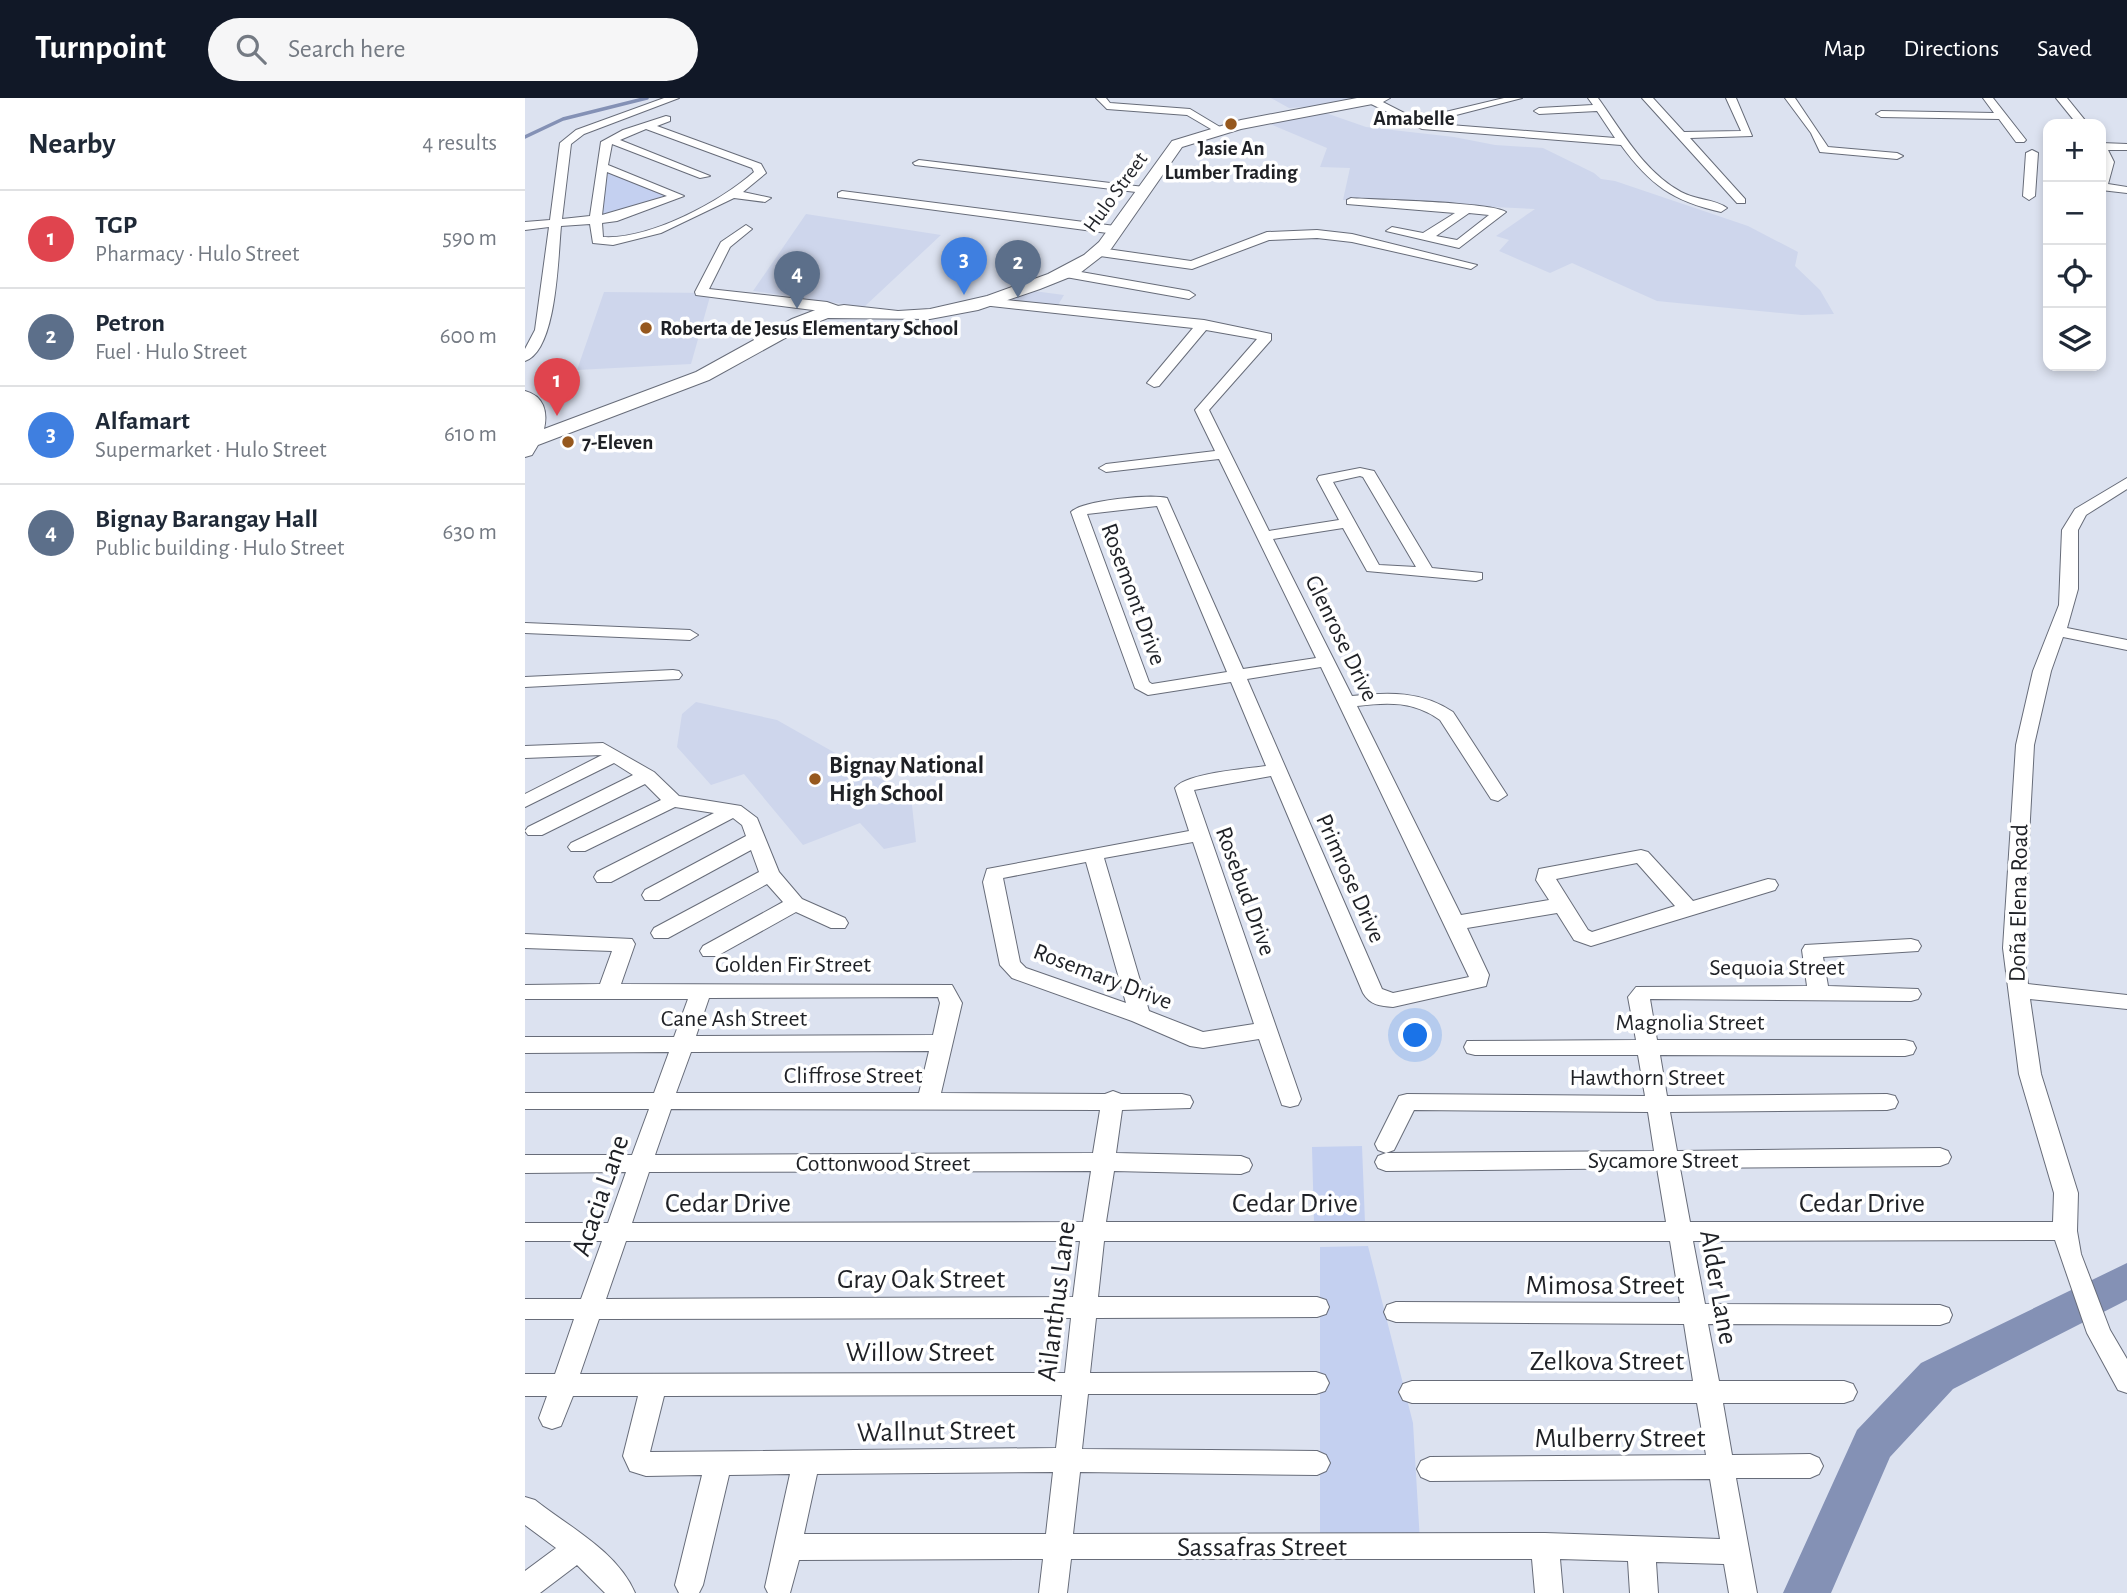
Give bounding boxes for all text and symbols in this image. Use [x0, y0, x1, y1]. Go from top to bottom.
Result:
search box [208, 18, 698, 81]
icon: search [232, 30, 270, 68]
text: Turnpoint [35, 32, 166, 65]
text: Search here [288, 36, 406, 62]
text: Map [1823, 37, 1865, 61]
text: Directions [1903, 37, 1999, 61]
text: Saved [2037, 37, 2092, 61]
district label: Amabelle [1373, 108, 1455, 129]
marker: Jasie An Lumber Trading [1223, 116, 1239, 132]
map controls [2043, 119, 2106, 371]
button: + [2043, 119, 2106, 182]
text: Nearby [28, 129, 116, 159]
text: 4 results [422, 132, 497, 155]
place label: Jasie An Lumber Trading [1165, 138, 1298, 183]
street label: Hulo Street [1079, 148, 1151, 236]
button: − [2043, 182, 2106, 245]
text: TGP [95, 212, 137, 238]
text: 1 [47, 227, 55, 250]
text: 590 m [442, 227, 497, 250]
pin: 3 [941, 237, 987, 295]
pin: 2 [995, 240, 1041, 298]
text: Pharmacy · Hulo Street [95, 243, 299, 266]
button: locate [2043, 245, 2106, 308]
pin: 4 [774, 251, 820, 309]
button: layers [2043, 308, 2106, 371]
text: Petron [95, 310, 165, 336]
place label: Roberta de Jesus Elementary School [660, 318, 959, 339]
marker: Roberta de Jesus Elementary School [638, 320, 654, 336]
text: 2 [46, 325, 56, 348]
text: 600 m [440, 325, 497, 348]
text: Fuel · Hulo Street [95, 341, 247, 364]
pin: 1 [534, 358, 580, 416]
text: Alfamart [95, 408, 190, 434]
text: 3 [46, 423, 56, 446]
text: 610 m [444, 423, 497, 446]
place label: 7-Eleven [582, 432, 653, 453]
marker: 7-Eleven [560, 434, 576, 450]
text: Supermarket · Hulo Street [95, 439, 327, 462]
text: Bignay Barangay Hall [95, 506, 318, 532]
street label: Rosemont Drive [1096, 520, 1170, 668]
text: 4 [45, 521, 57, 544]
text: 630 m [442, 521, 497, 544]
text: Public building · Hulo Street [95, 537, 344, 560]
street label: Glenrose Drive [1300, 572, 1382, 705]
place label: Bignay National High School [829, 754, 984, 806]
marker: Bignay National High School [807, 771, 823, 787]
street label: Primrose Drive [1311, 810, 1389, 946]
street label: Rosebud Drive [1211, 824, 1279, 959]
street label: Doña Elena Road [2006, 824, 2032, 982]
street label: Rosemary Drive [1030, 939, 1175, 1014]
street label: Golden Fir Street [715, 953, 871, 977]
street label: Sequoia Street [1709, 956, 1845, 980]
street label: Cane Ash Street [661, 1007, 808, 1031]
street label: Magnolia Street [1616, 1011, 1765, 1035]
your location [1398, 1018, 1432, 1052]
street label: Cliffrose Street [784, 1064, 923, 1088]
street label: Hawthorn Street [1569, 1066, 1725, 1090]
street label: Acacia Lane [567, 1132, 635, 1260]
street label: Sycamore Street [1588, 1149, 1739, 1173]
street label: Cottonwood Street [796, 1152, 971, 1176]
street label: Cedar Drive [665, 1190, 791, 1218]
street label: Cedar Drive [1232, 1190, 1358, 1218]
street label: Cedar Drive [1799, 1190, 1925, 1218]
street label: Ailanthus Lane [1033, 1219, 1081, 1383]
street label: Alder Lane [1694, 1228, 1742, 1347]
street label: Gray Oak Street [837, 1266, 1005, 1294]
street label: Mimosa Street [1526, 1272, 1684, 1300]
street label: Willow Street [846, 1339, 994, 1367]
street label: Zelkova Street [1530, 1348, 1684, 1376]
street label: Wallnut Street [857, 1417, 1016, 1447]
street label: Mulberry Street [1535, 1425, 1706, 1453]
street label: Sassafras Street [1177, 1534, 1347, 1562]

